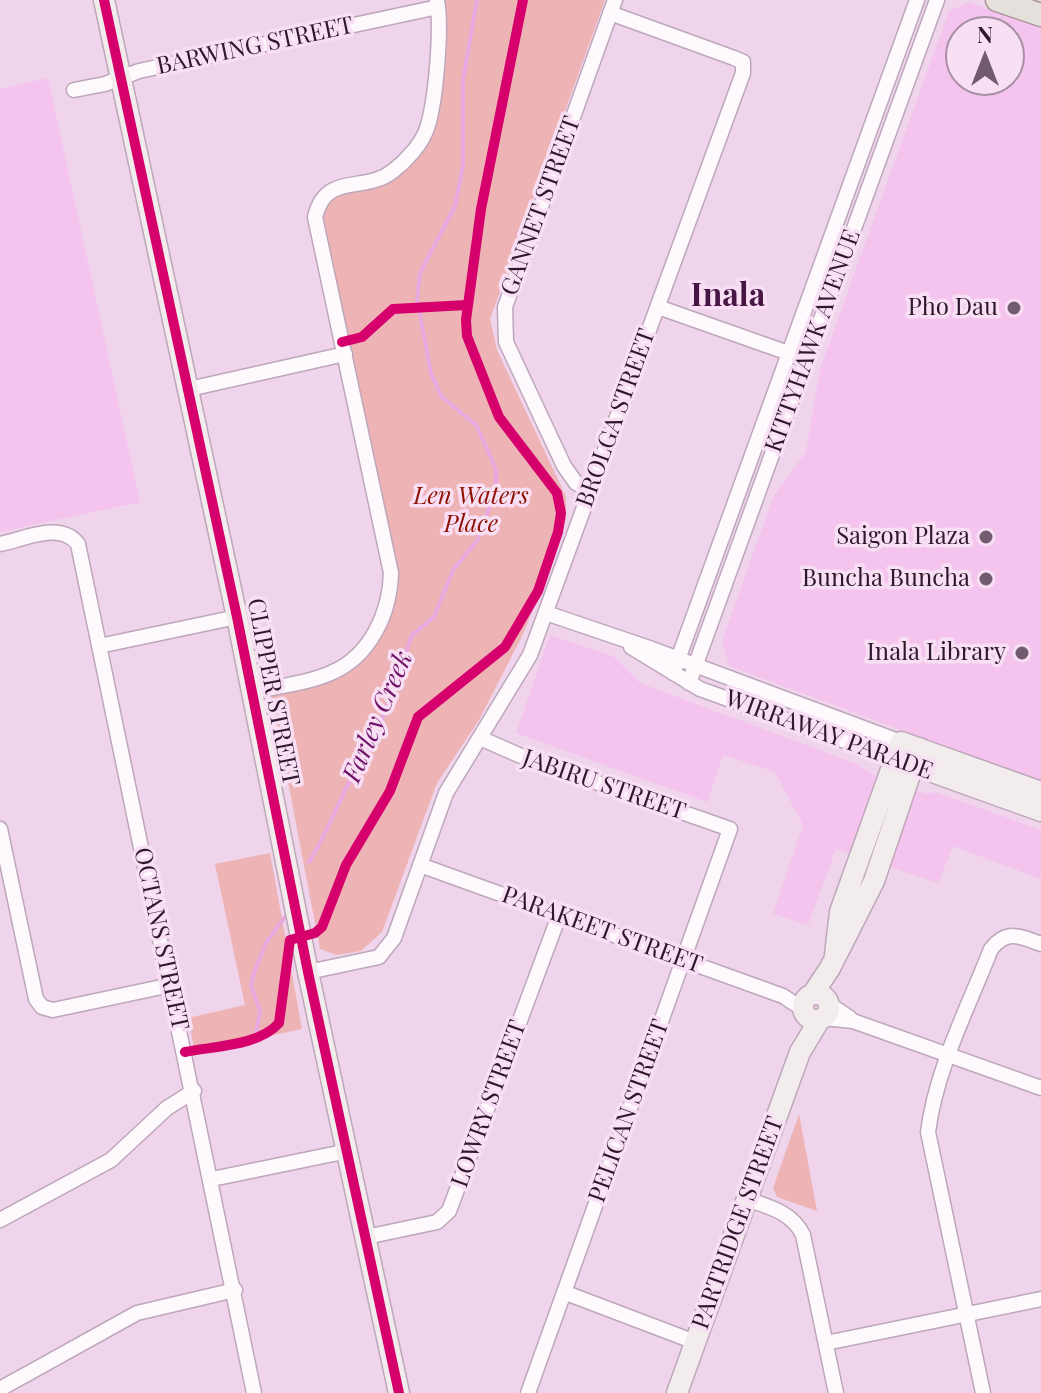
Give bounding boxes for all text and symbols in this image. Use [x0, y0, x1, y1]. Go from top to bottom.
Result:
street label: BARWING STREET [154, 11, 356, 81]
north arrow [945, 16, 1025, 96]
text: N [977, 19, 993, 49]
street label: GANNET STREET [495, 113, 587, 299]
street label: KITTYHAWK AVENUE [759, 226, 867, 456]
district label: Inala [691, 277, 765, 315]
place label: Pho Dau [908, 294, 998, 322]
marker: Pho Dau [1005, 299, 1023, 317]
street label: BROLGA STREET [570, 325, 662, 511]
park label: Len Waters Place [413, 483, 529, 539]
place label: Saigon Plaza [836, 523, 970, 551]
marker: Saigon Plaza [977, 528, 995, 546]
place label: Buncha Buncha [802, 565, 970, 593]
marker: Buncha Buncha [977, 570, 995, 588]
street label: CLIPPER STREET [241, 596, 305, 788]
place label: Inala Library [867, 639, 1006, 667]
marker: Inala Library [1013, 644, 1031, 662]
water label: Farley Creek [336, 647, 420, 787]
street label: WIRRAWAY PARADE [721, 684, 937, 786]
street label: JABIRU STREET [519, 744, 689, 826]
street label: OCTANS STREET [128, 845, 194, 1033]
street label: PARAKEET STREET [498, 880, 706, 980]
street label: PELICAN STREET [583, 1016, 675, 1206]
street label: LOWRY STREET [445, 1017, 533, 1191]
street label: PARTRIDGE STREET [686, 1113, 790, 1333]

